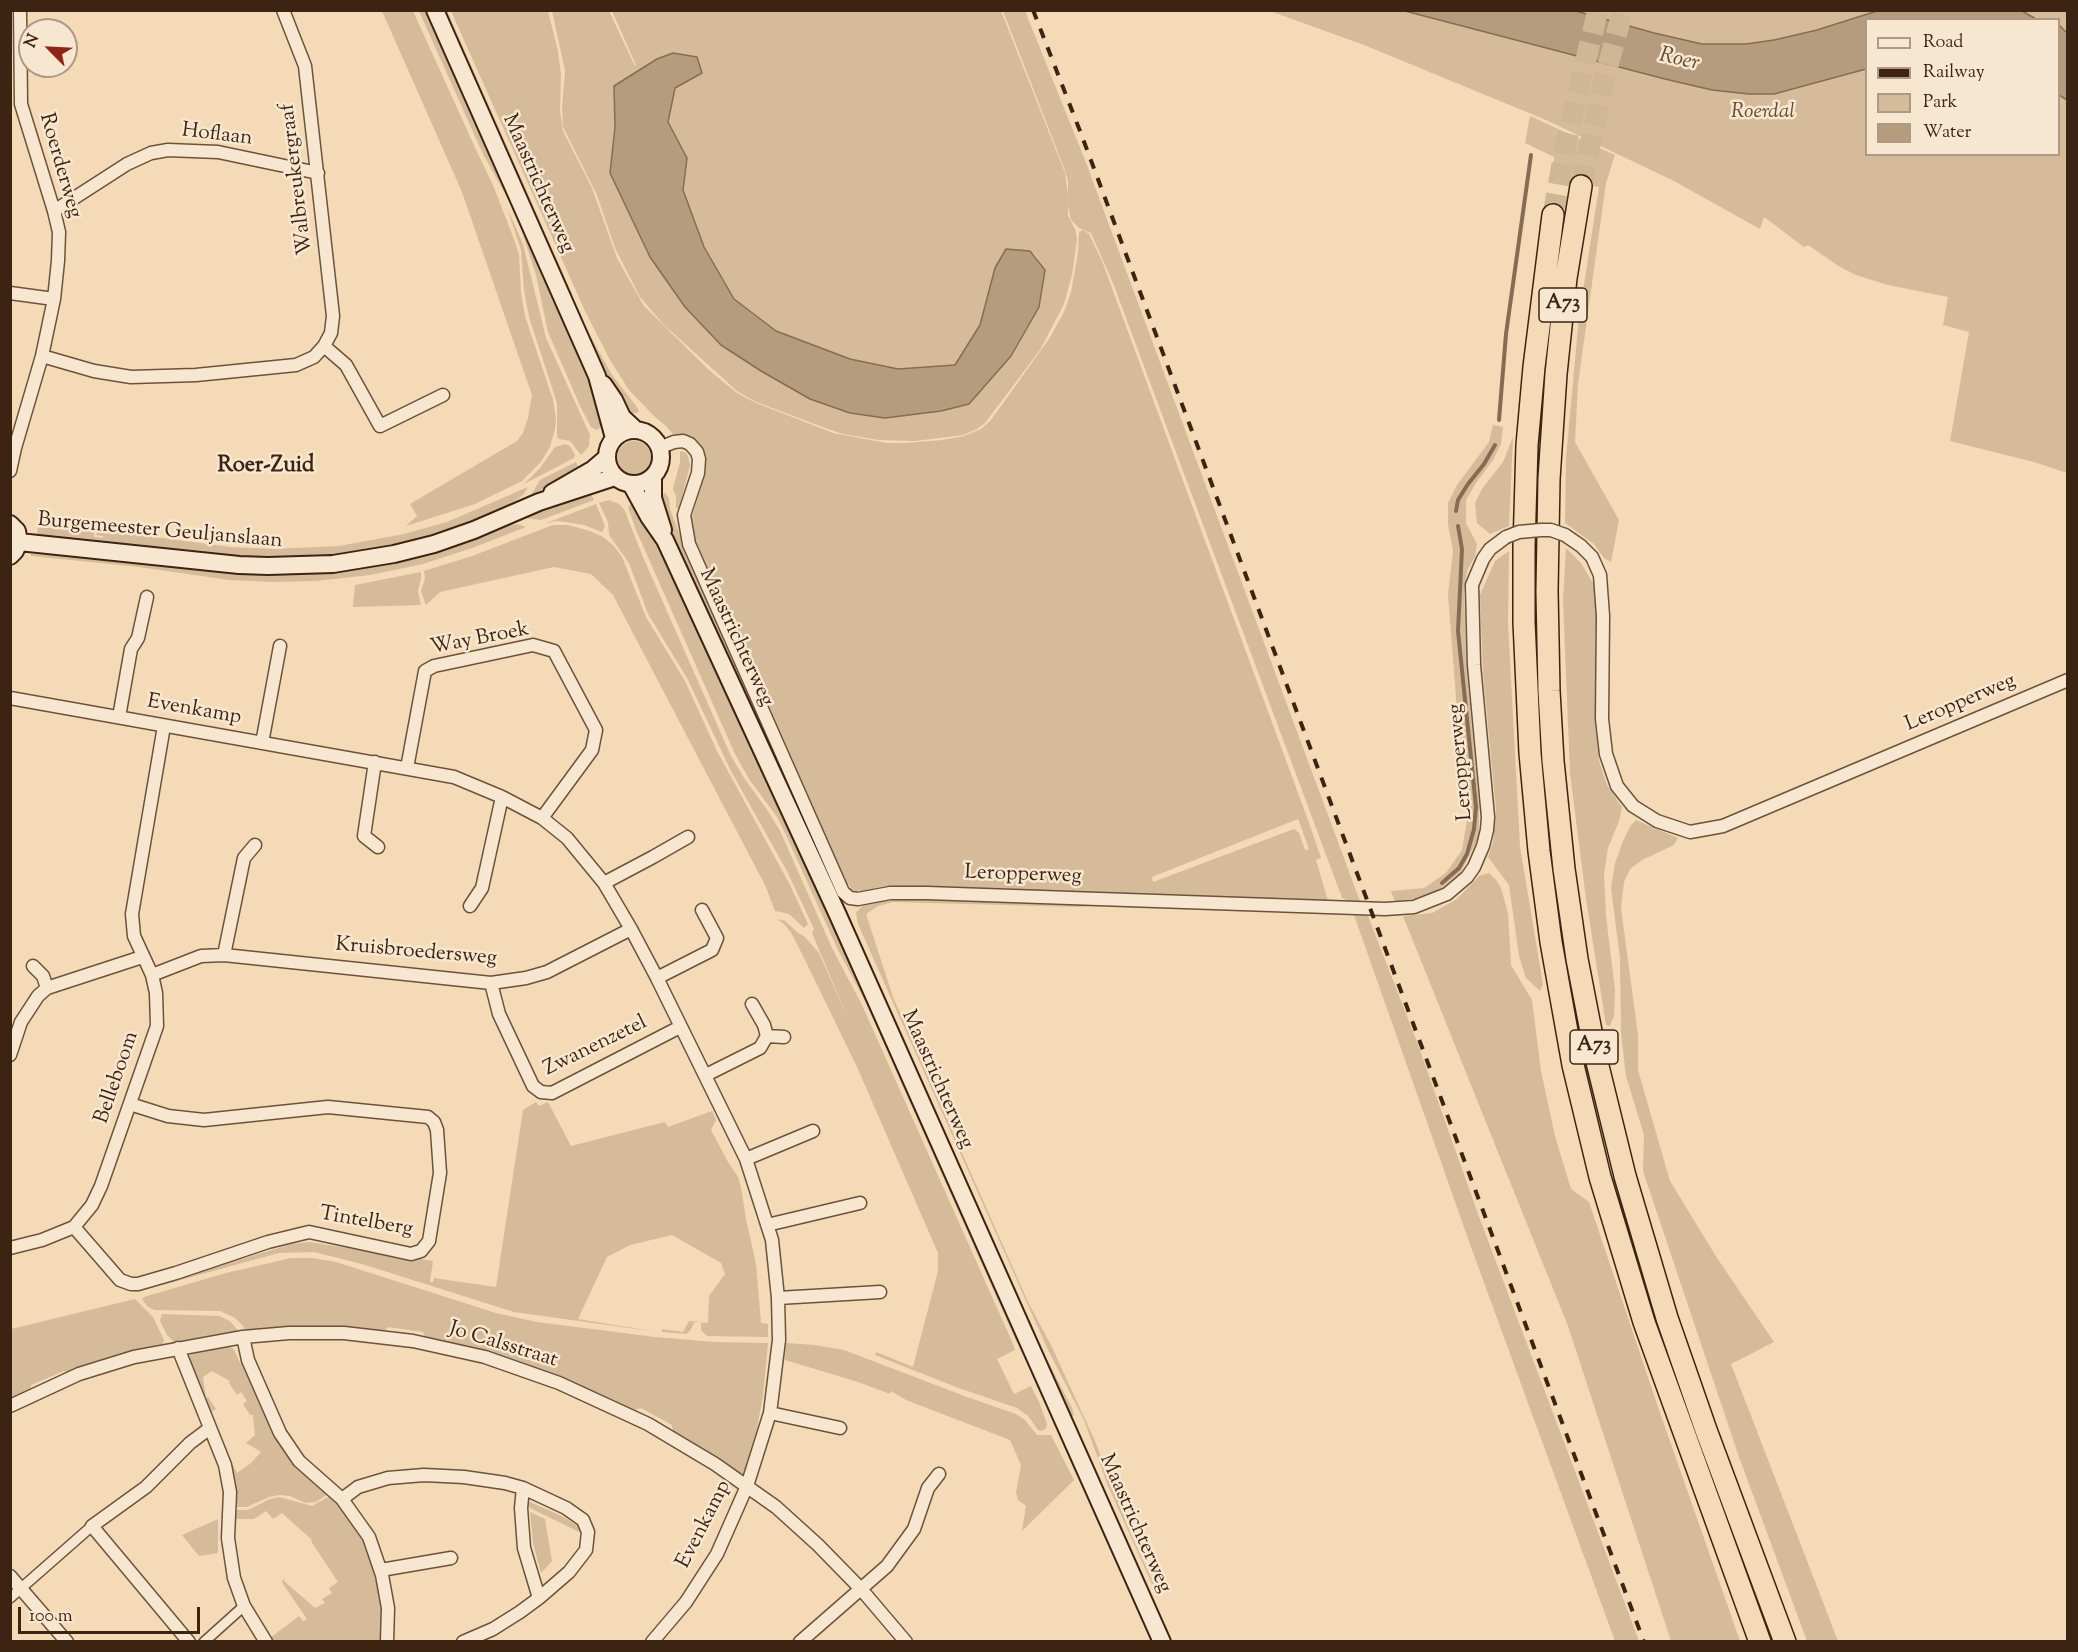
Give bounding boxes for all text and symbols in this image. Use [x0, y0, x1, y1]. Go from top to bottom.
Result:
north arrow [18, 18, 78, 78]
legend [1865, 18, 2060, 156]
text: Road [1923, 30, 1963, 56]
text: N [20, 31, 46, 52]
water label: Roer [1656, 44, 1702, 78]
text: Railway [1923, 60, 1985, 86]
text: Park [1923, 90, 1957, 116]
park label: Roerdal [1731, 100, 1795, 126]
street label: Walbreukergraaf [276, 102, 320, 256]
street label: Roerderweg [32, 111, 86, 221]
street label: Maastrichterweg [495, 111, 579, 257]
street label: Hoflaan [180, 119, 254, 153]
text: Water [1923, 120, 1971, 146]
road number: A73 [1539, 288, 1587, 322]
district label: Roer-Zuid [218, 454, 314, 480]
street label: Burgemeester Geuljanslaan [36, 509, 284, 555]
street label: Maastrichterweg [692, 565, 778, 711]
street label: Way Broek [428, 618, 532, 662]
street label: Leropperweg [1902, 669, 2020, 739]
street label: Evenkamp [145, 690, 243, 732]
street label: Leropperweg [1444, 702, 1480, 822]
street label: Leropperweg [964, 861, 1082, 891]
street label: Kruisbroedersweg [334, 933, 498, 973]
street label: Maastrichterweg [894, 1007, 978, 1153]
street label: Zwanenzetel [540, 1011, 652, 1083]
street label: Belleboom [90, 1029, 146, 1127]
road number: A73 [1570, 1030, 1618, 1064]
street label: Tintelberg [317, 1202, 415, 1244]
street label: Jo Calsstraat [446, 1318, 560, 1374]
street label: Maastrichterweg [1092, 1451, 1176, 1597]
street label: Evenkamp [672, 1477, 738, 1573]
scale bar [21, 1595, 202, 1633]
text: 100 m [29, 1604, 73, 1630]

